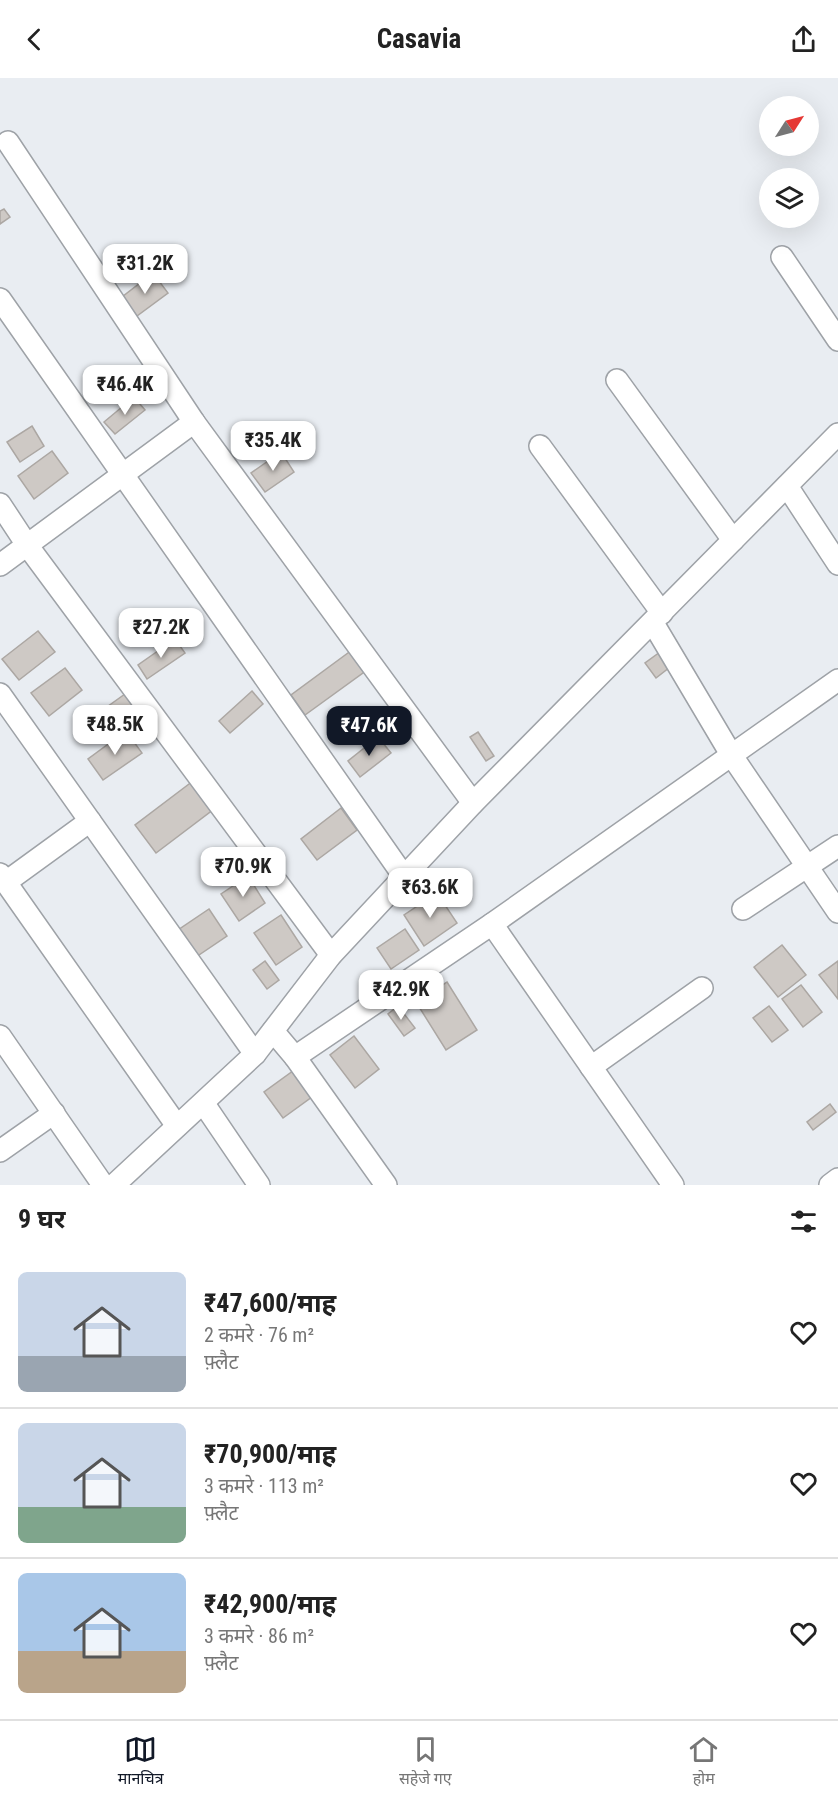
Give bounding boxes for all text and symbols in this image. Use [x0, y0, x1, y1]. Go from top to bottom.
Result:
icon: back [18, 23, 51, 56]
text: Casavia [377, 23, 461, 55]
icon: share [787, 23, 820, 56]
north arrow [759, 96, 819, 156]
map controls [759, 96, 819, 228]
button: layers [759, 168, 819, 228]
pin: ₹31.2K [96, 244, 194, 295]
text: ₹31.2K [117, 251, 173, 275]
pin: ₹46.4K [76, 365, 174, 416]
text: ₹46.4K [97, 372, 153, 396]
pin: ₹35.4K [224, 421, 322, 472]
text: ₹35.4K [245, 428, 301, 452]
pin: ₹27.2K [112, 608, 210, 659]
text: ₹27.2K [133, 615, 189, 639]
pin: ₹48.5K [66, 705, 164, 756]
pin: ₹47.6K [320, 706, 418, 757]
text: ₹48.5K [87, 712, 143, 736]
text: ₹47.6K [341, 713, 397, 737]
pin: ₹70.9K [194, 847, 292, 898]
text: ₹70.9K [215, 854, 271, 878]
pin: ₹63.6K [381, 868, 479, 919]
text: ₹63.6K [402, 875, 458, 899]
pin: ₹42.9K [352, 970, 450, 1021]
text: ₹42.9K [373, 977, 429, 1001]
text: 9 घर [18, 1204, 65, 1234]
icon: filters [787, 1205, 820, 1238]
text: ₹47,600/माह [204, 1288, 336, 1318]
icon: home [66, 1296, 138, 1368]
icon: heart [787, 1316, 820, 1349]
text: 2 कमरे · 76 m² [204, 1323, 314, 1347]
text: फ़्लैट [204, 1350, 239, 1374]
text: ₹70,900/माह [204, 1439, 336, 1469]
icon: home [66, 1447, 138, 1519]
icon: heart [787, 1467, 820, 1500]
text: 3 कमरे · 113 m² [204, 1474, 324, 1498]
text: फ़्लैट [204, 1501, 239, 1525]
text: ₹42,900/माह [204, 1589, 336, 1619]
icon: home [66, 1597, 138, 1669]
icon: heart [787, 1617, 820, 1650]
text: 3 कमरे · 86 m² [204, 1624, 314, 1648]
text: फ़्लैट [204, 1651, 239, 1675]
tab: मानचित्र [118, 1733, 163, 1791]
tab: सहेजे गए [399, 1733, 452, 1791]
tab: होम [687, 1733, 720, 1791]

